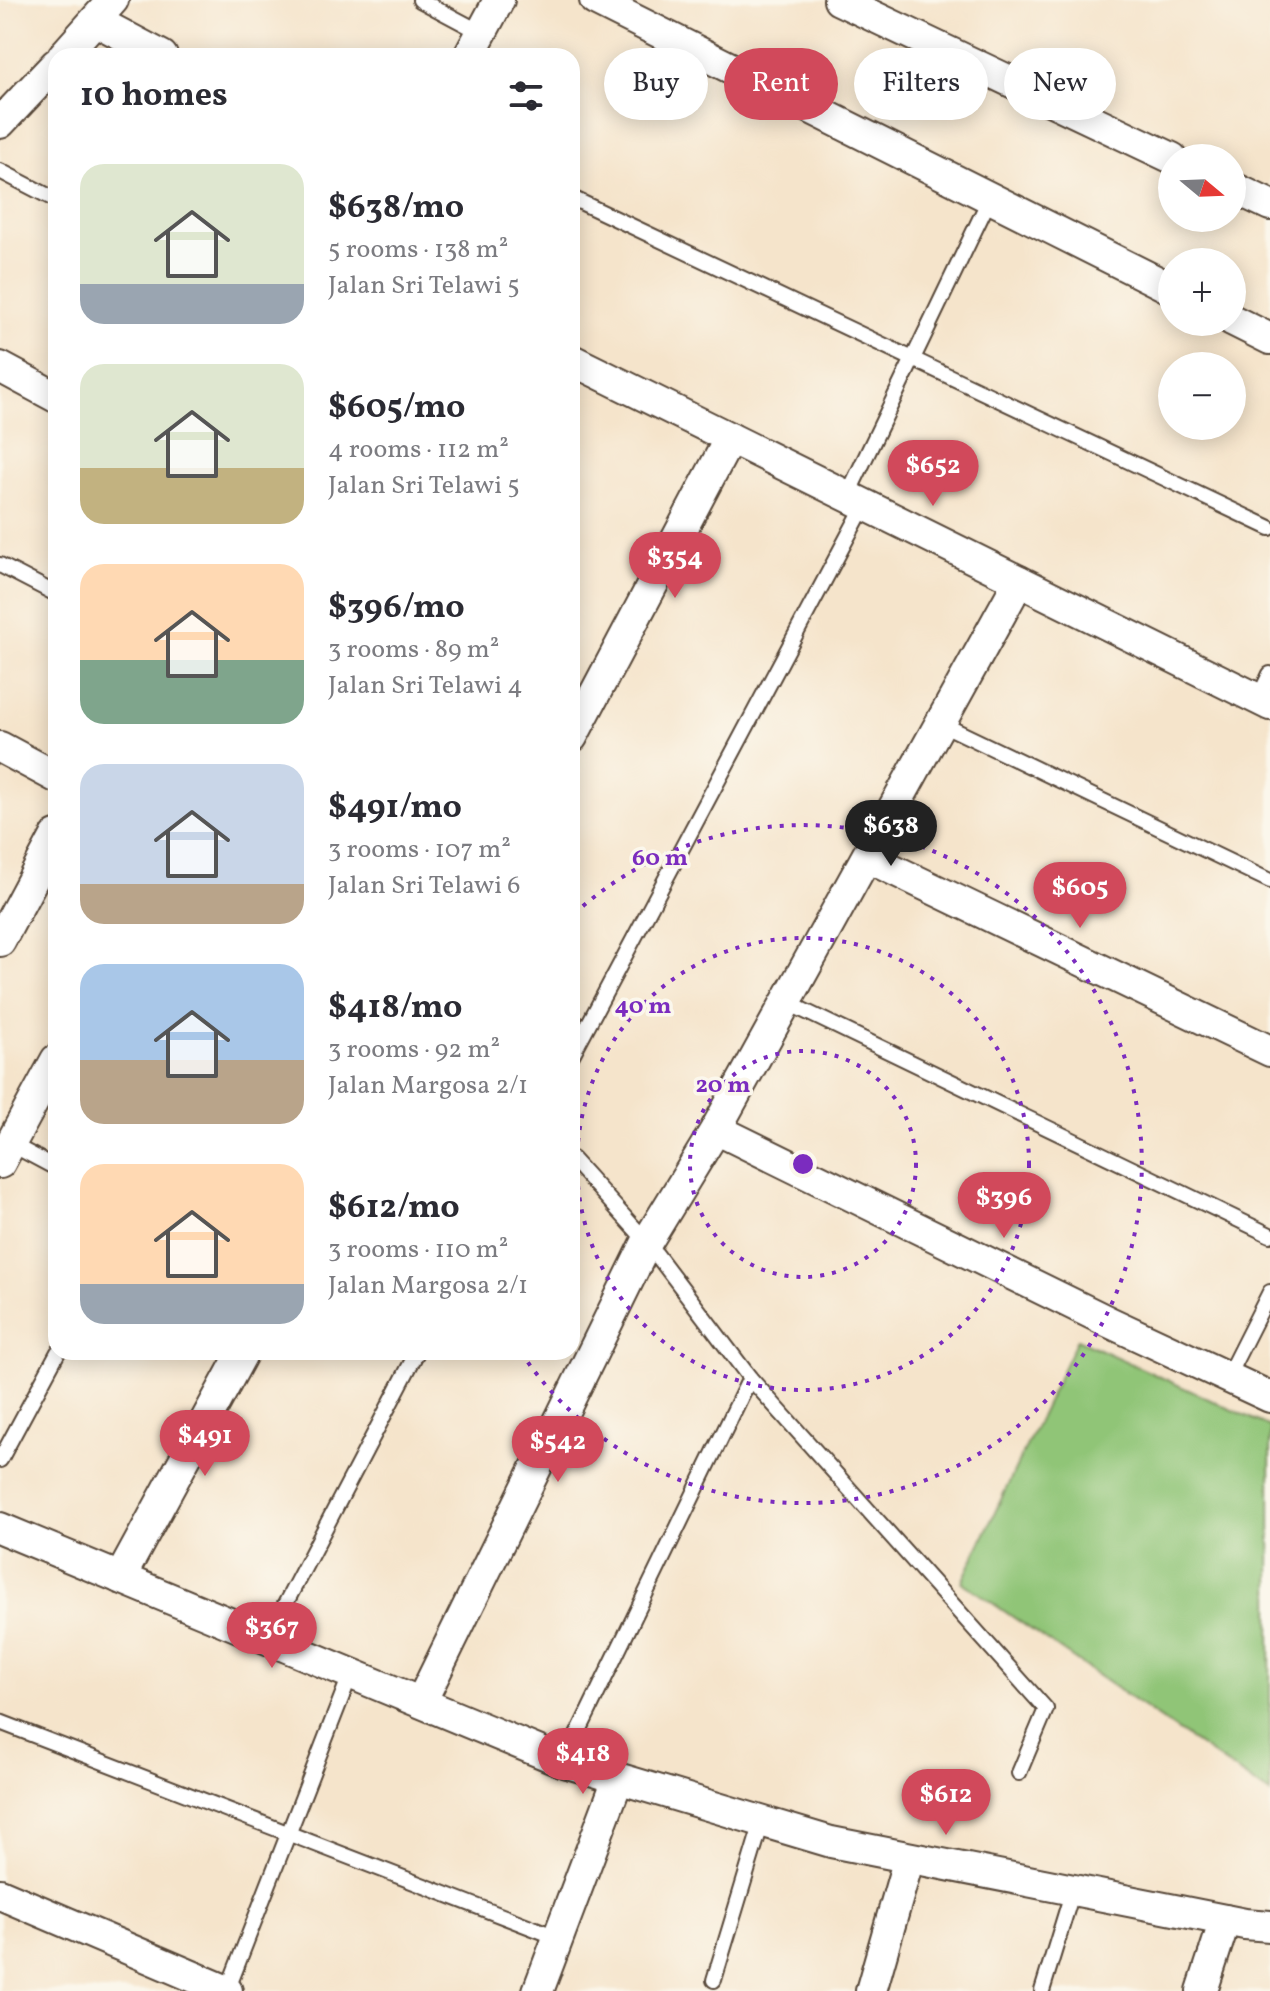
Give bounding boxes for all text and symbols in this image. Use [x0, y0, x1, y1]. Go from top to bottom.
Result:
chip: Buy [604, 48, 708, 120]
chip: Rent [724, 48, 838, 120]
chip: Filters [854, 48, 988, 120]
chip: New [1004, 48, 1116, 120]
text: 10 homes [80, 73, 228, 120]
icon: filters [504, 74, 548, 118]
north arrow [1158, 144, 1246, 232]
map controls [1158, 144, 1246, 440]
text: $638/mo [328, 185, 464, 232]
icon: home [144, 196, 240, 292]
text: 5 rooms · 138 m² [328, 232, 508, 268]
button: + [1158, 248, 1246, 336]
text: Jalan Sri Telawi 5 [328, 268, 520, 304]
button: − [1158, 352, 1246, 440]
text: $605/mo [328, 385, 466, 432]
icon: home [144, 396, 240, 492]
text: 4 rooms · 112 m² [328, 432, 509, 468]
pin: $652 [886, 440, 980, 508]
text: $652 [906, 448, 960, 484]
text: Jalan Sri Telawi 5 [328, 468, 520, 504]
pin: $354 [628, 532, 722, 600]
text: $354 [647, 540, 703, 576]
text: $396/mo [328, 585, 465, 632]
icon: home [144, 596, 240, 692]
text: 3 rooms · 89 m² [328, 632, 499, 668]
text: Jalan Sri Telawi 4 [328, 668, 523, 704]
text: $491/mo [328, 785, 462, 832]
icon: home [144, 796, 240, 892]
pin: $638 [844, 800, 938, 868]
text: $638 [863, 808, 919, 844]
text: 3 rooms · 107 m² [328, 832, 511, 868]
text: 60 m [632, 842, 688, 876]
pin: $605 [1033, 862, 1127, 930]
text: Jalan Sri Telawi 6 [328, 868, 520, 904]
text: $605 [1051, 870, 1109, 906]
text: $418/mo [328, 985, 463, 1032]
text: 40 m [615, 990, 671, 1024]
icon: home [144, 996, 240, 1092]
text: 3 rooms · 92 m² [328, 1032, 500, 1068]
text: Jalan Margosa 2/1 [328, 1068, 528, 1104]
text: 20 m [695, 1069, 751, 1103]
centre of rings [789, 1150, 817, 1178]
pin: $396 [957, 1172, 1051, 1240]
text: $396 [976, 1180, 1032, 1216]
text: $612/mo [328, 1185, 460, 1232]
icon: home [144, 1196, 240, 1292]
text: 3 rooms · 110 m² [328, 1232, 508, 1268]
text: Jalan Margosa 2/1 [328, 1268, 528, 1304]
pin: $491 [158, 1410, 252, 1478]
pin: $542 [511, 1416, 605, 1484]
text: $491 [178, 1418, 232, 1454]
text: $542 [530, 1424, 586, 1460]
pin: $367 [225, 1602, 319, 1670]
text: $367 [245, 1610, 299, 1646]
pin: $418 [536, 1728, 630, 1796]
text: $418 [556, 1736, 610, 1772]
pin: $612 [899, 1769, 993, 1837]
text: $612 [920, 1777, 972, 1813]

